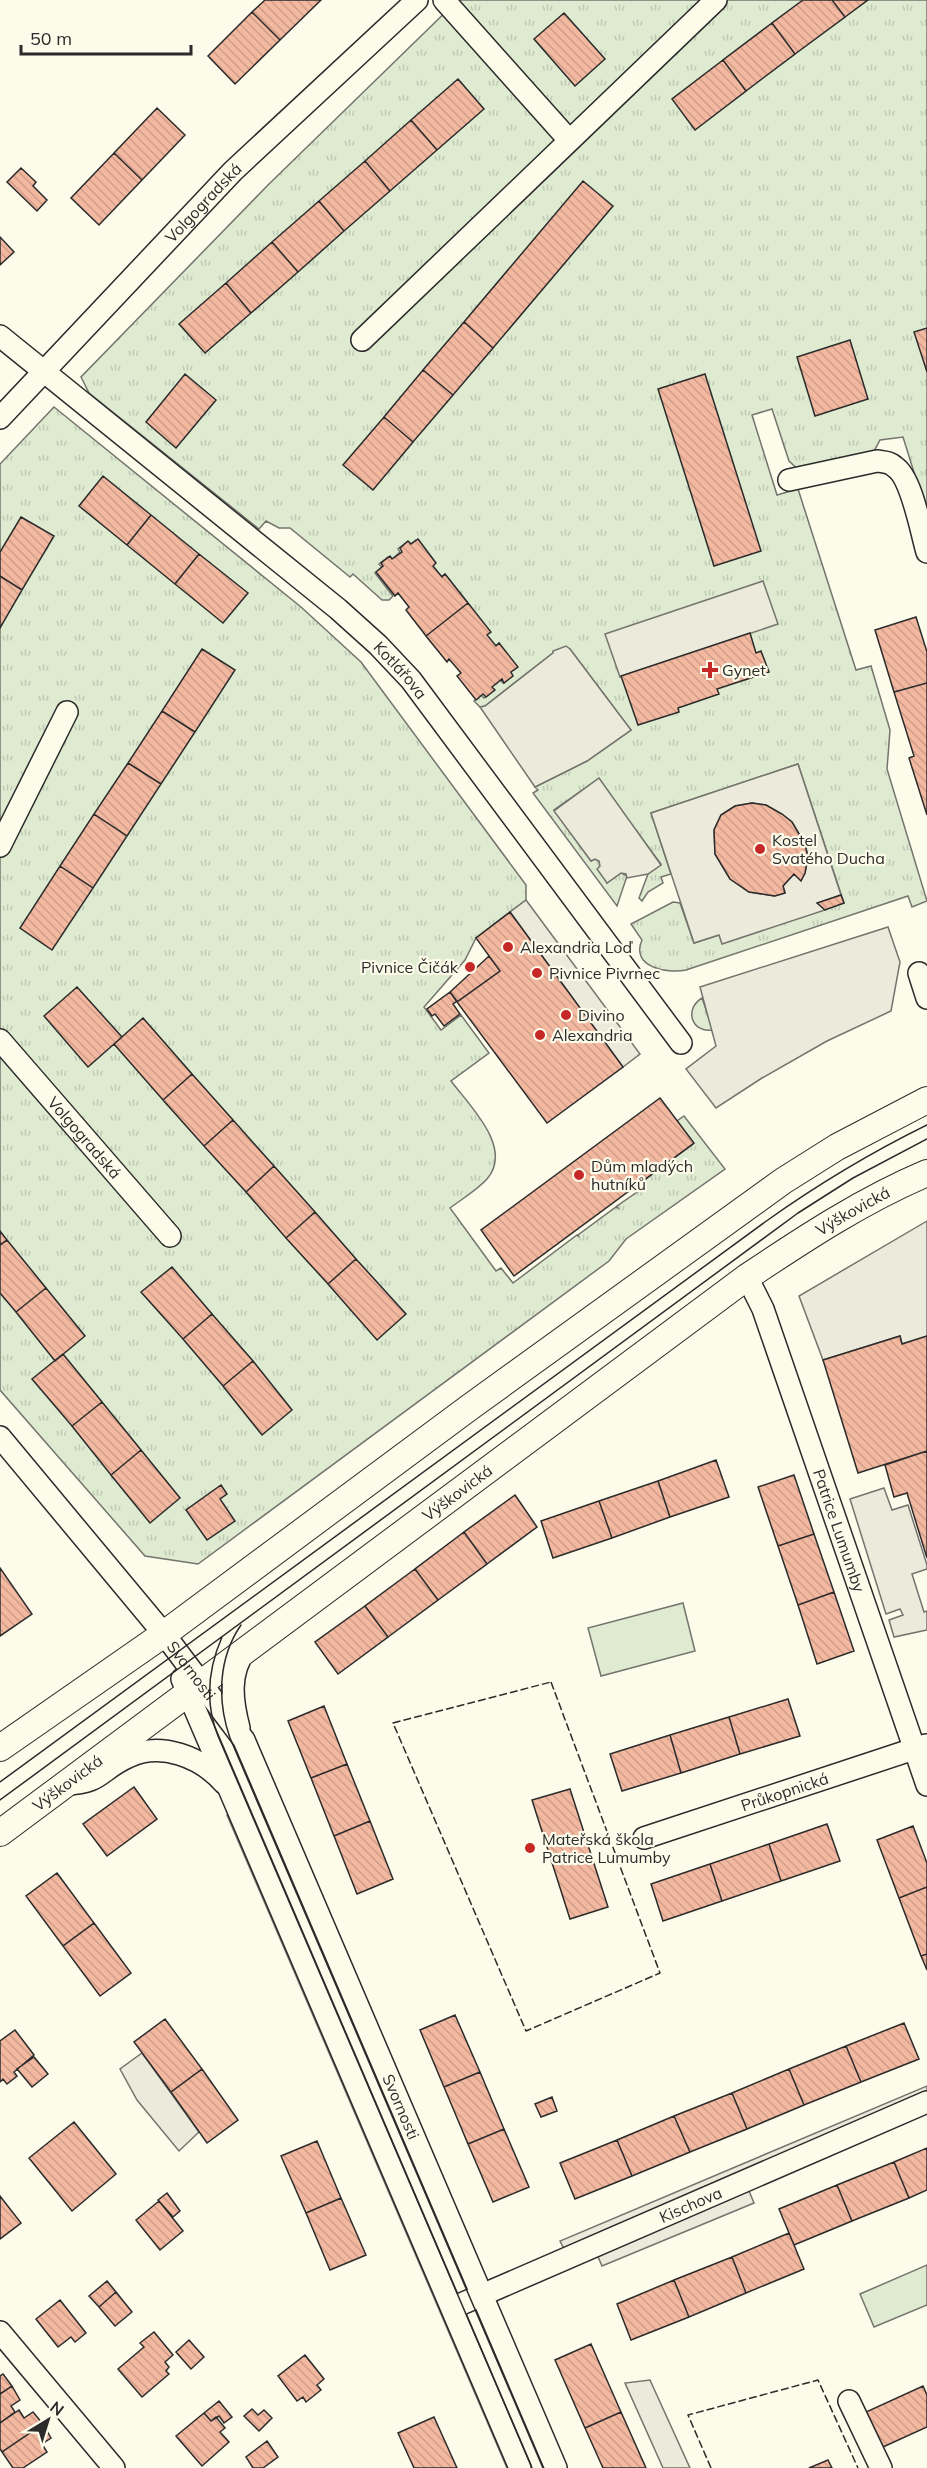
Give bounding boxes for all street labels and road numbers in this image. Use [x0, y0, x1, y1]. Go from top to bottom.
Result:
street label: Volgogradská [161, 158, 245, 247]
street label: Kotlářova [370, 637, 432, 703]
street label: Volgogradská [43, 1092, 126, 1183]
street label: Výškovická [812, 1182, 893, 1240]
street label: Výškovická [418, 1460, 496, 1525]
street label: Patrice Lumumby [809, 1466, 870, 1595]
street label: Svornosti [163, 1637, 220, 1704]
street label: Výškovická [28, 1750, 106, 1815]
street label: Průkopnická [738, 1768, 831, 1815]
street label: Svornosti [378, 2071, 424, 2142]
street label: Kischova [656, 2182, 725, 2227]

